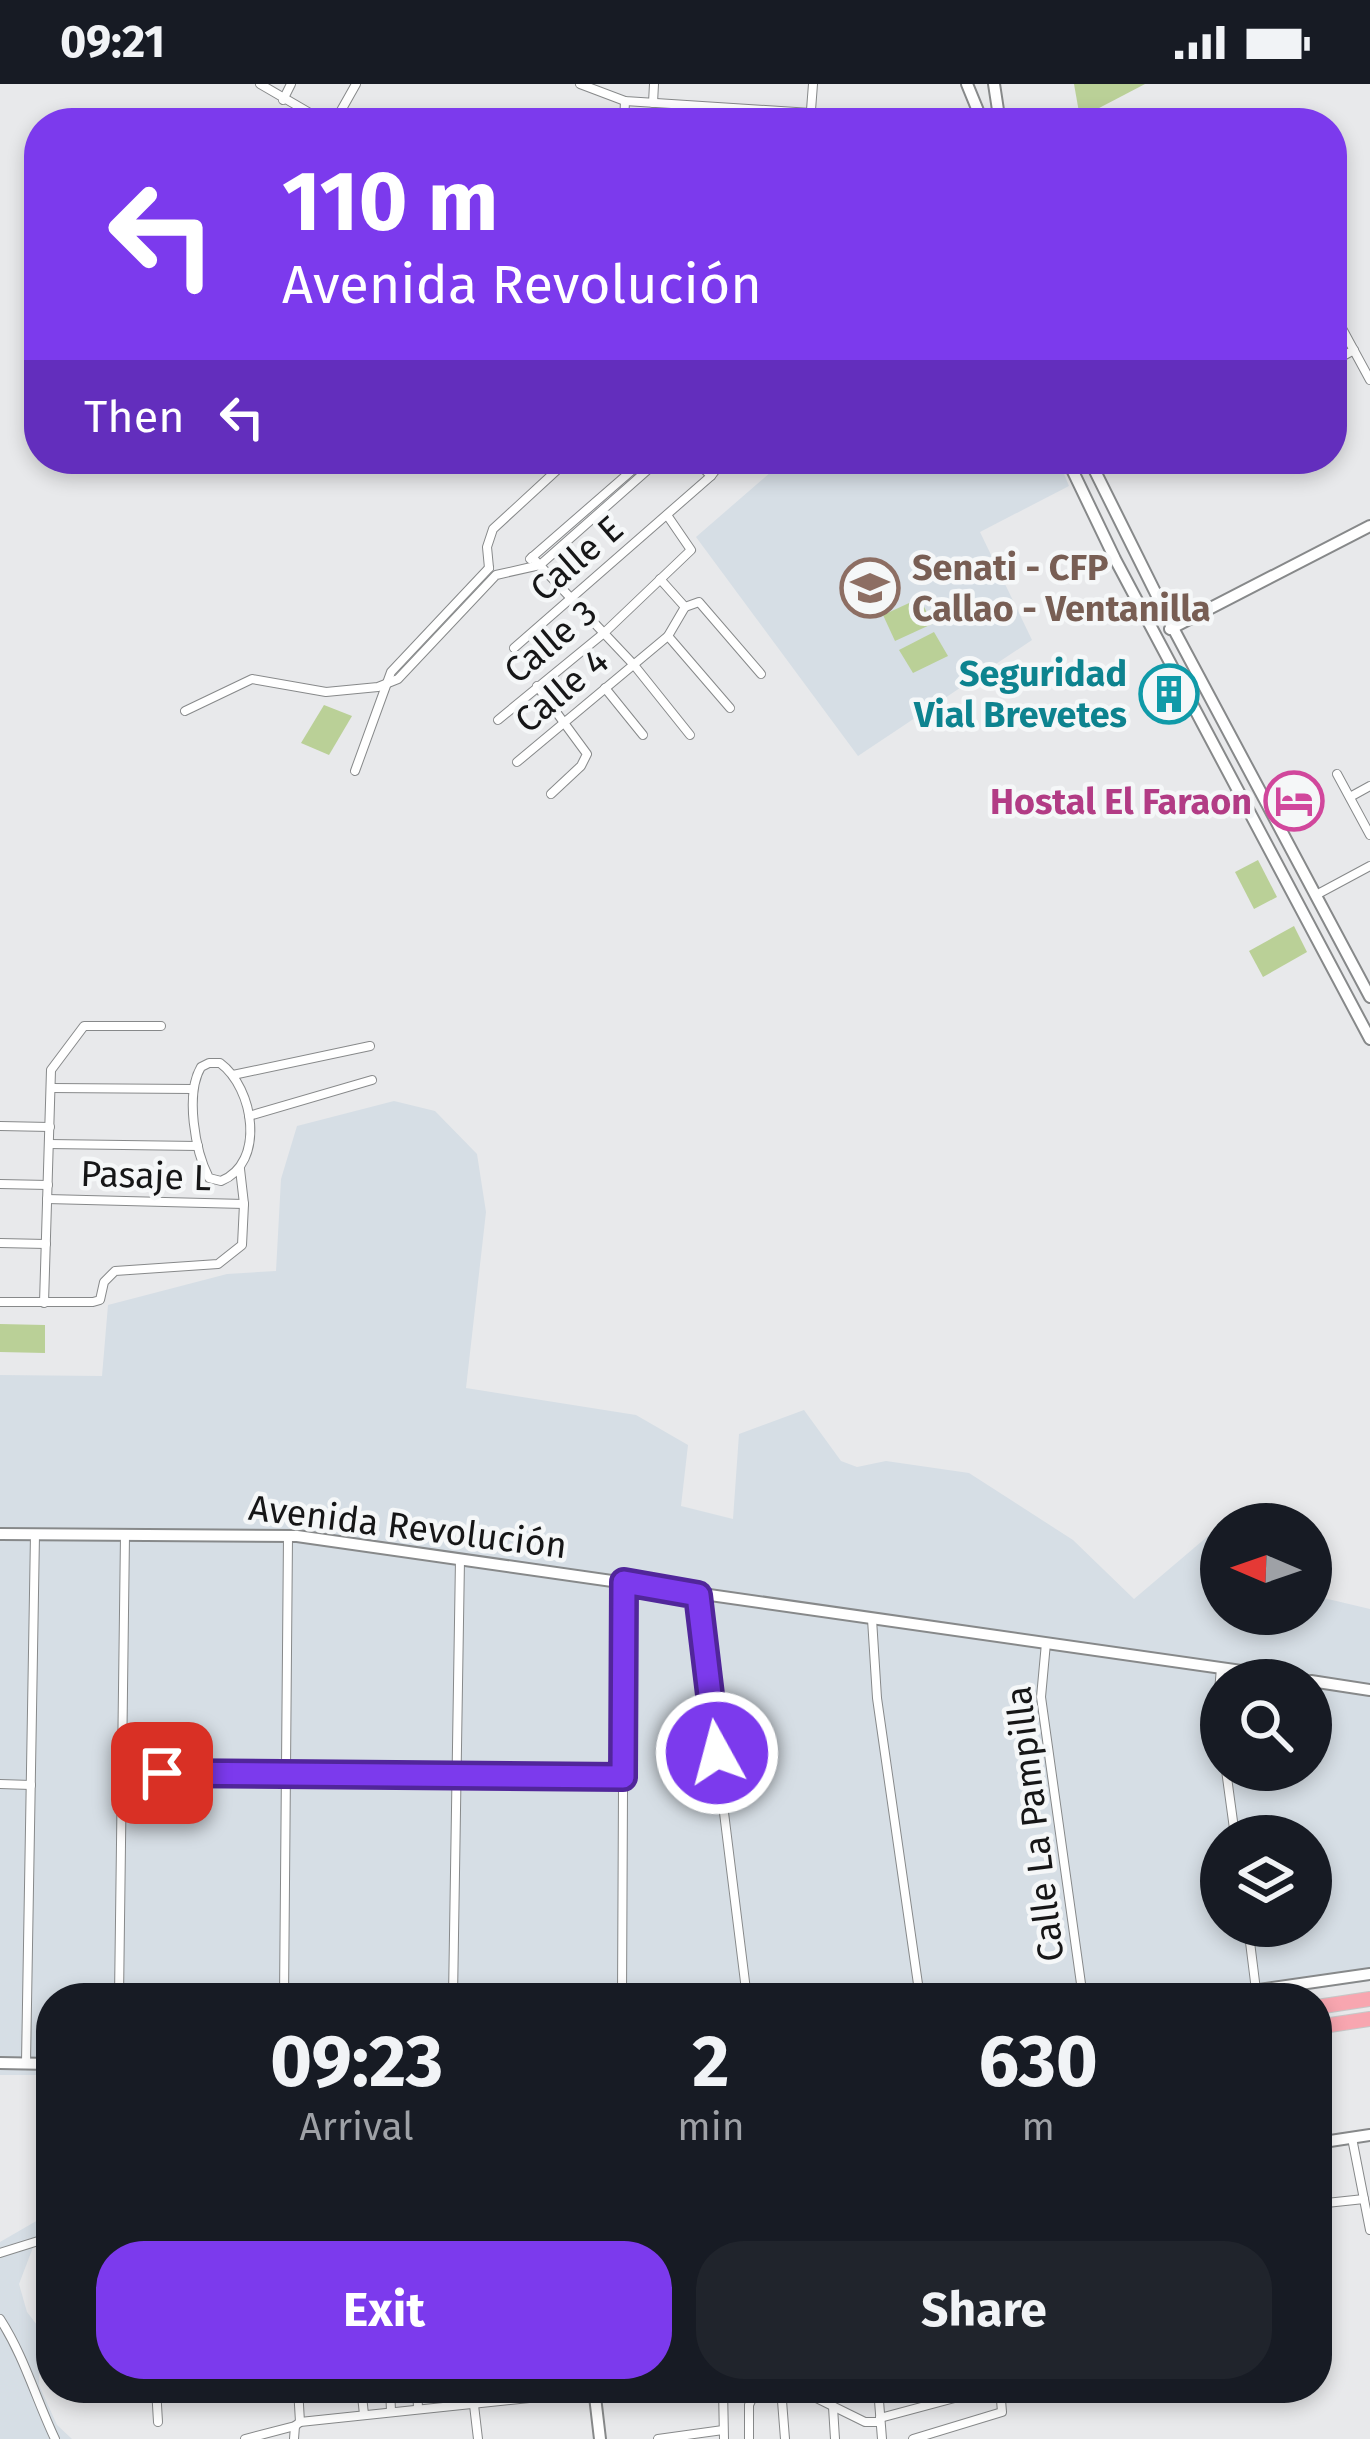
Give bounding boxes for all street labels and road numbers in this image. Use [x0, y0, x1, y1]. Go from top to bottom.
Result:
street label: Calle E [521, 507, 632, 611]
street label: Calle 3 [495, 590, 606, 693]
street label: Calle 4 [506, 639, 617, 742]
street label: Pasaje L [80, 1152, 212, 1200]
street label: Avenida Revolución [246, 1486, 569, 1568]
street label: Calle La Pampilla [996, 1684, 1074, 1964]

